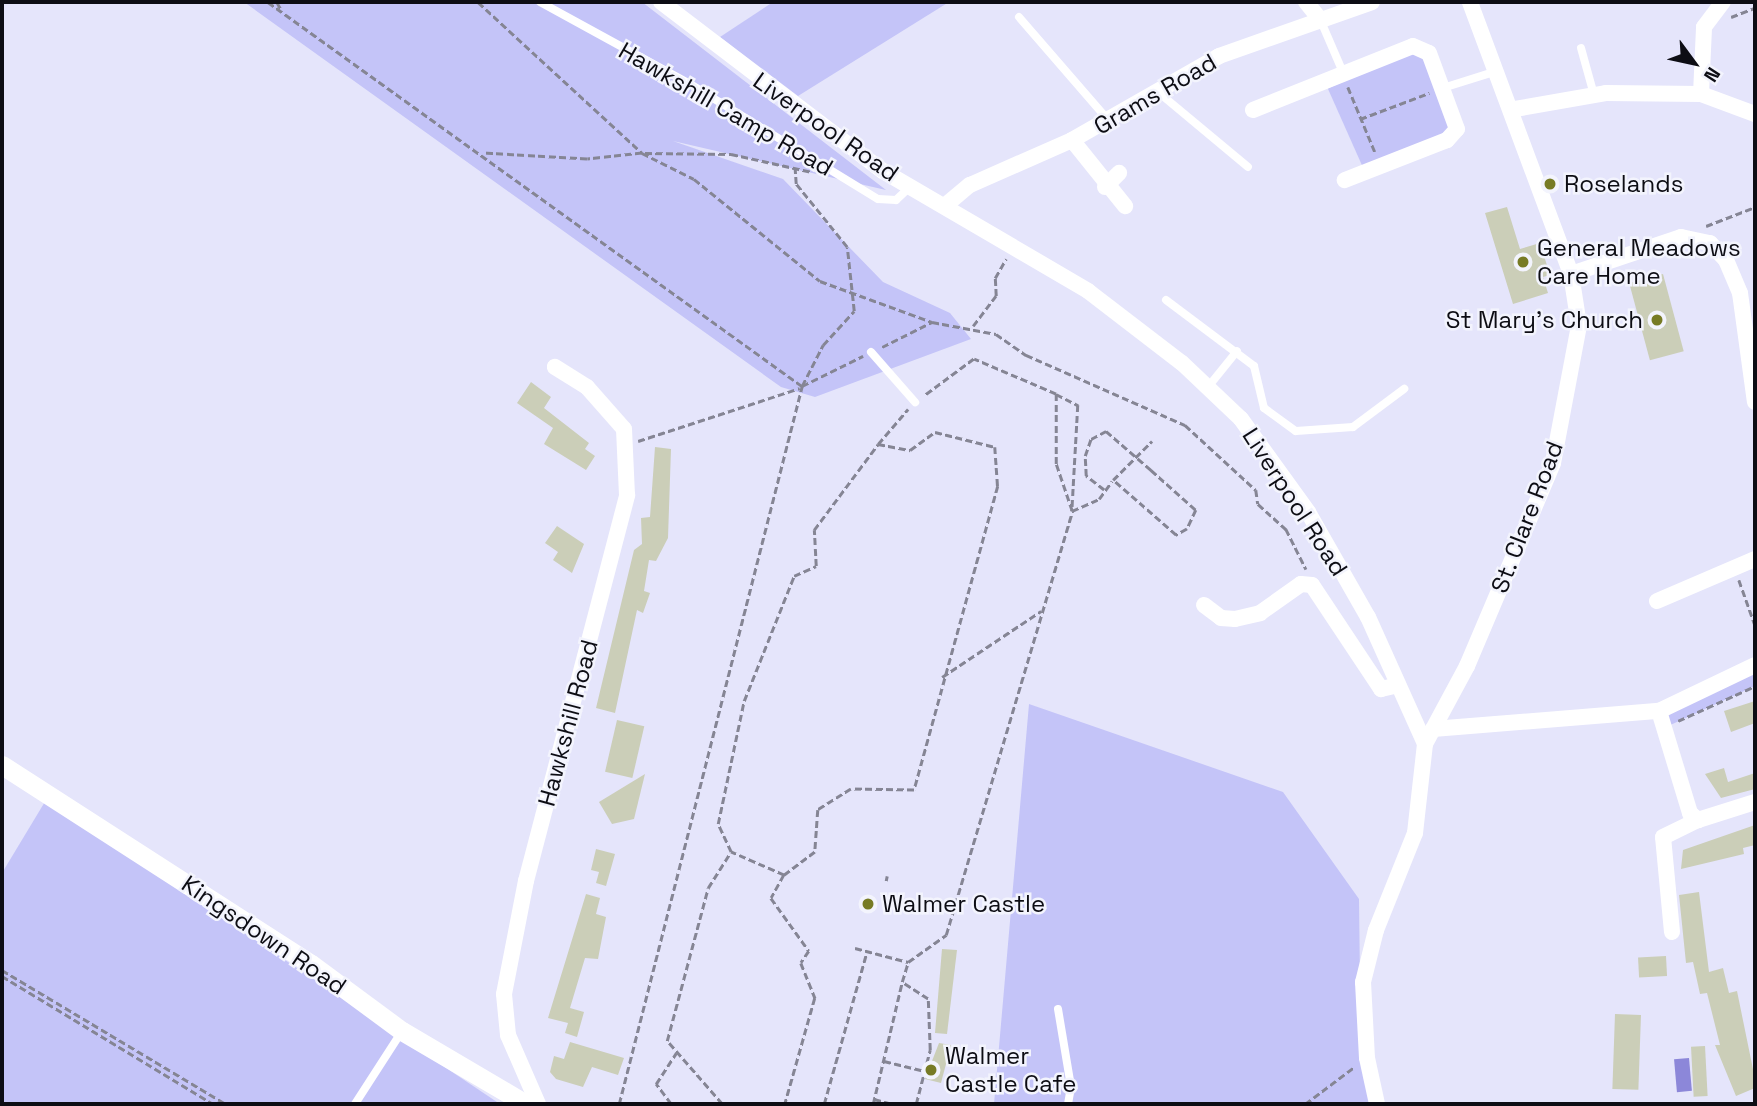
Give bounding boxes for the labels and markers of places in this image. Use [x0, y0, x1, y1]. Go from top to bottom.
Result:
place label: Roselands [1564, 170, 1683, 198]
marker: Roselands [1542, 176, 1558, 192]
place label: General Meadows Care Home [1537, 234, 1741, 290]
marker: General Meadows Care Home [1515, 254, 1531, 270]
place label: St Mary's Church [1446, 306, 1643, 334]
marker: St Mary's Church [1649, 312, 1665, 328]
place label: Walmer Castle [882, 890, 1045, 918]
marker: Walmer Castle [860, 896, 876, 912]
place label: Walmer Castle Cafe [945, 1042, 1076, 1098]
marker: Walmer Castle Cafe [923, 1062, 939, 1078]

